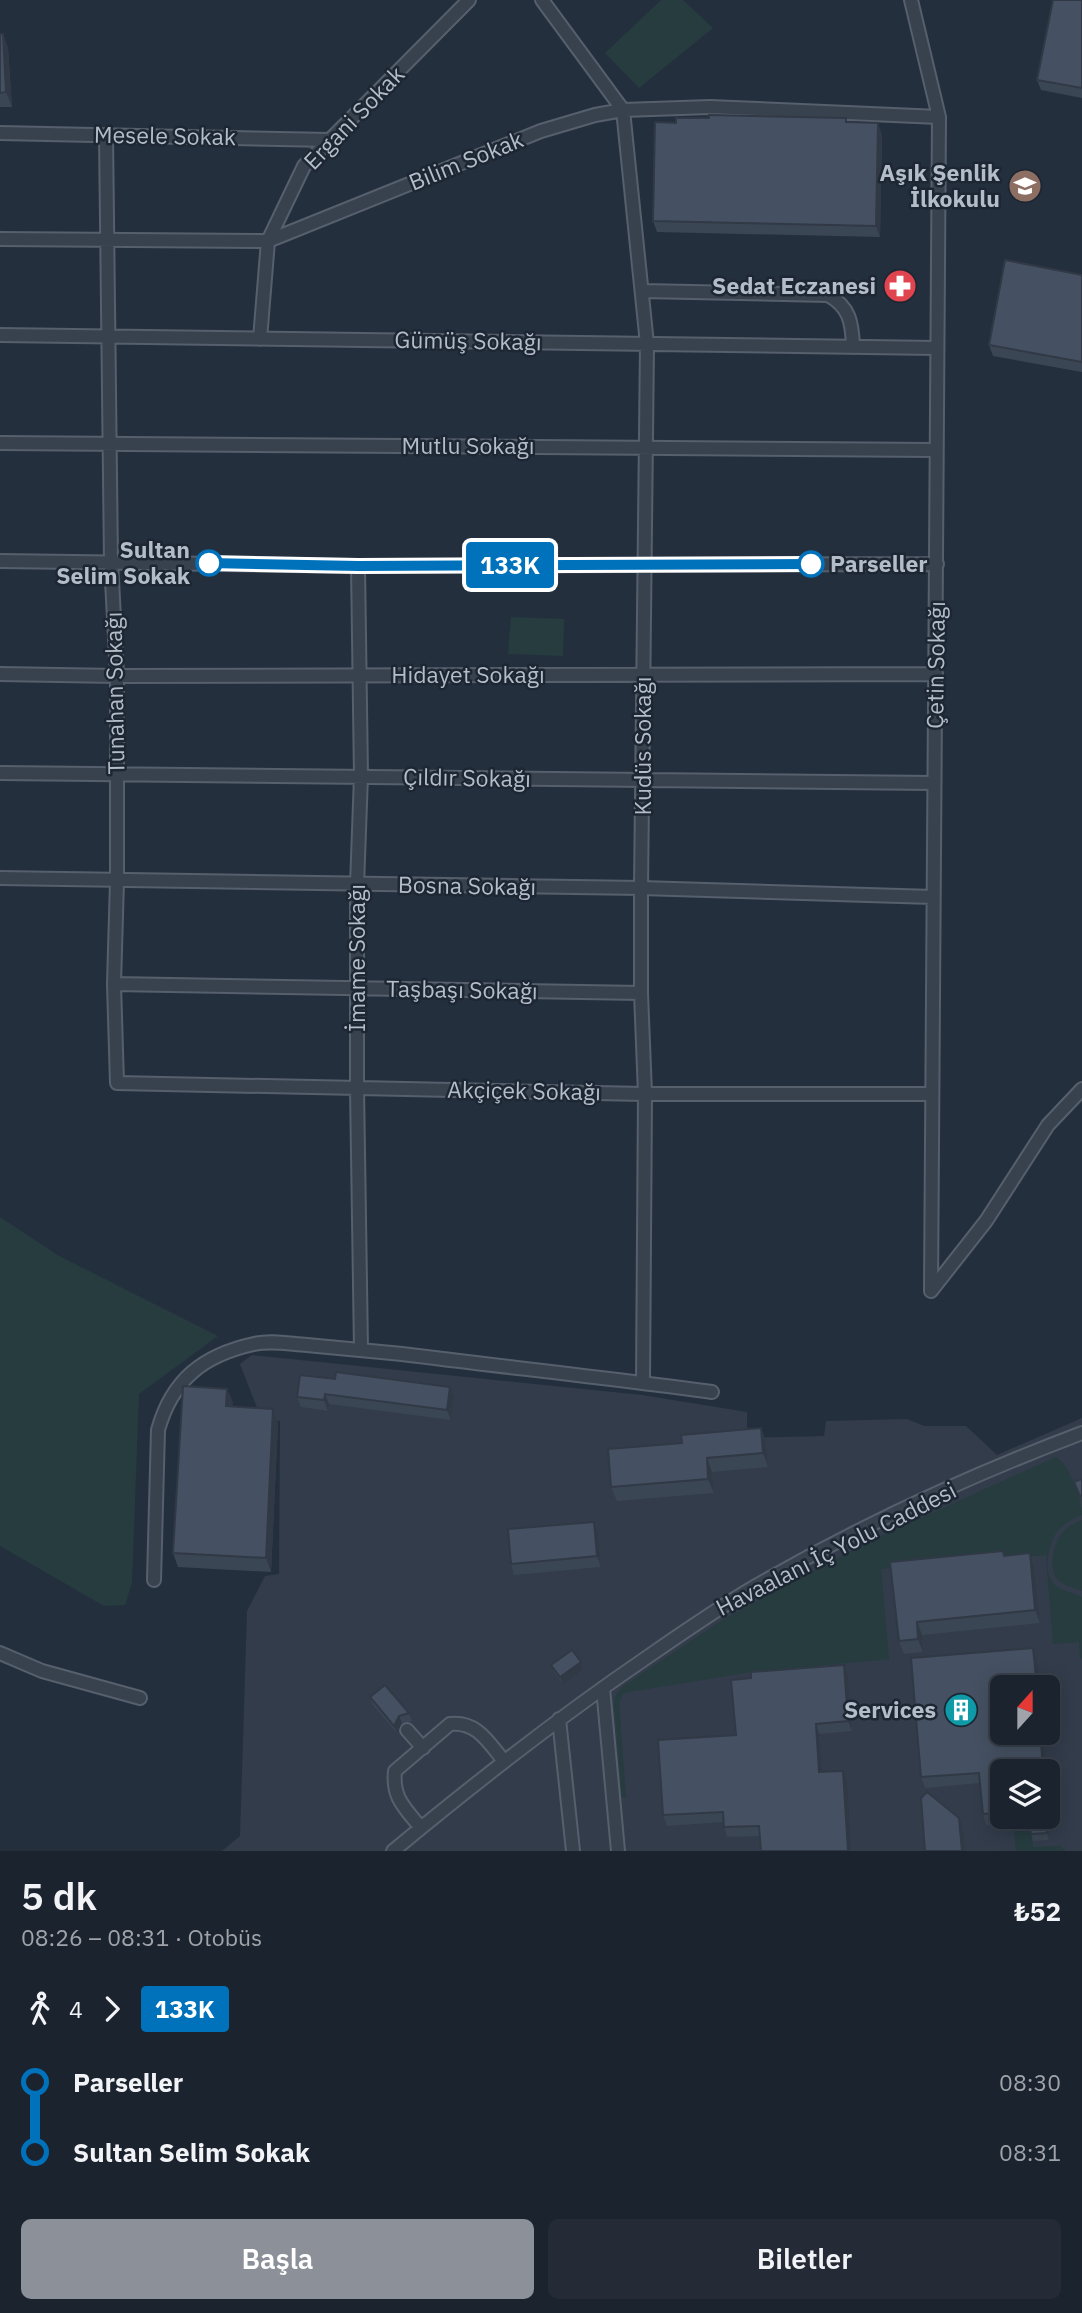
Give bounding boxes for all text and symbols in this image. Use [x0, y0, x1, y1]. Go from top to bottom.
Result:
street label: Ergani Sokak [296, 59, 410, 175]
street label: Mesele Sokak [94, 119, 236, 151]
street label: Bilim Sokak [404, 124, 527, 197]
place label: Aşık Şenlik İlkokulu [880, 157, 1001, 213]
school or university icon: Aşık Şenlik İlkokulu [1006, 167, 1044, 205]
pharmacy icon: Sedat Eczanesi [881, 267, 919, 305]
place label: Sedat Eczanesi [712, 270, 876, 300]
street label: Gümüş Sokağı [394, 324, 542, 356]
street label: Mutlu Sokağı [401, 430, 535, 460]
place label: Sultan Selim Sokak [56, 534, 191, 590]
line badge: 133K [461, 542, 559, 588]
place label: Parseller [830, 548, 928, 578]
text: 133K [480, 549, 540, 581]
marker: Sultan Selim Sokak [196, 550, 222, 576]
marker: Parseller [798, 551, 824, 577]
street label: Çetin Sokağı [919, 601, 951, 729]
street label: Tunahan Sokağı [98, 611, 130, 775]
street label: Hidayet Sokağı [391, 659, 545, 689]
street label: Kudüs Sokağı [627, 677, 657, 815]
street label: Çıldır Sokağı [403, 761, 531, 793]
street label: Bosna Sokağı [398, 869, 536, 901]
street label: İmame Sokağı [341, 884, 371, 1032]
street label: Taşbaşı Sokağı [386, 973, 538, 1005]
street label: Akçiçek Sokağı [447, 1074, 601, 1106]
street label: Havaalanı İç Yolu Caddesi [710, 1474, 961, 1622]
north arrow [990, 1675, 1060, 1745]
map controls [990, 1675, 1060, 1829]
building icon: Services [942, 1691, 980, 1729]
place label: Services [844, 1694, 936, 1724]
button: layers [990, 1759, 1060, 1829]
text: 5 dk [21, 1871, 97, 1920]
text: ₺52 [1014, 1894, 1061, 1928]
text: 08:26 – 08:31 · Otobüs [21, 1922, 262, 1952]
icon: walk [21, 1990, 59, 2028]
icon: forward [93, 1990, 131, 2028]
text: 133K [155, 1993, 215, 2025]
text: 4 [69, 1994, 83, 2024]
text: Parseller [73, 2065, 183, 2099]
text: 08:30 [999, 2067, 1061, 2097]
text: Sultan Selim Sokak [73, 2135, 310, 2169]
text: 08:31 [999, 2137, 1061, 2167]
button: Başla [21, 2219, 534, 2299]
button: Biletler [548, 2219, 1061, 2299]

